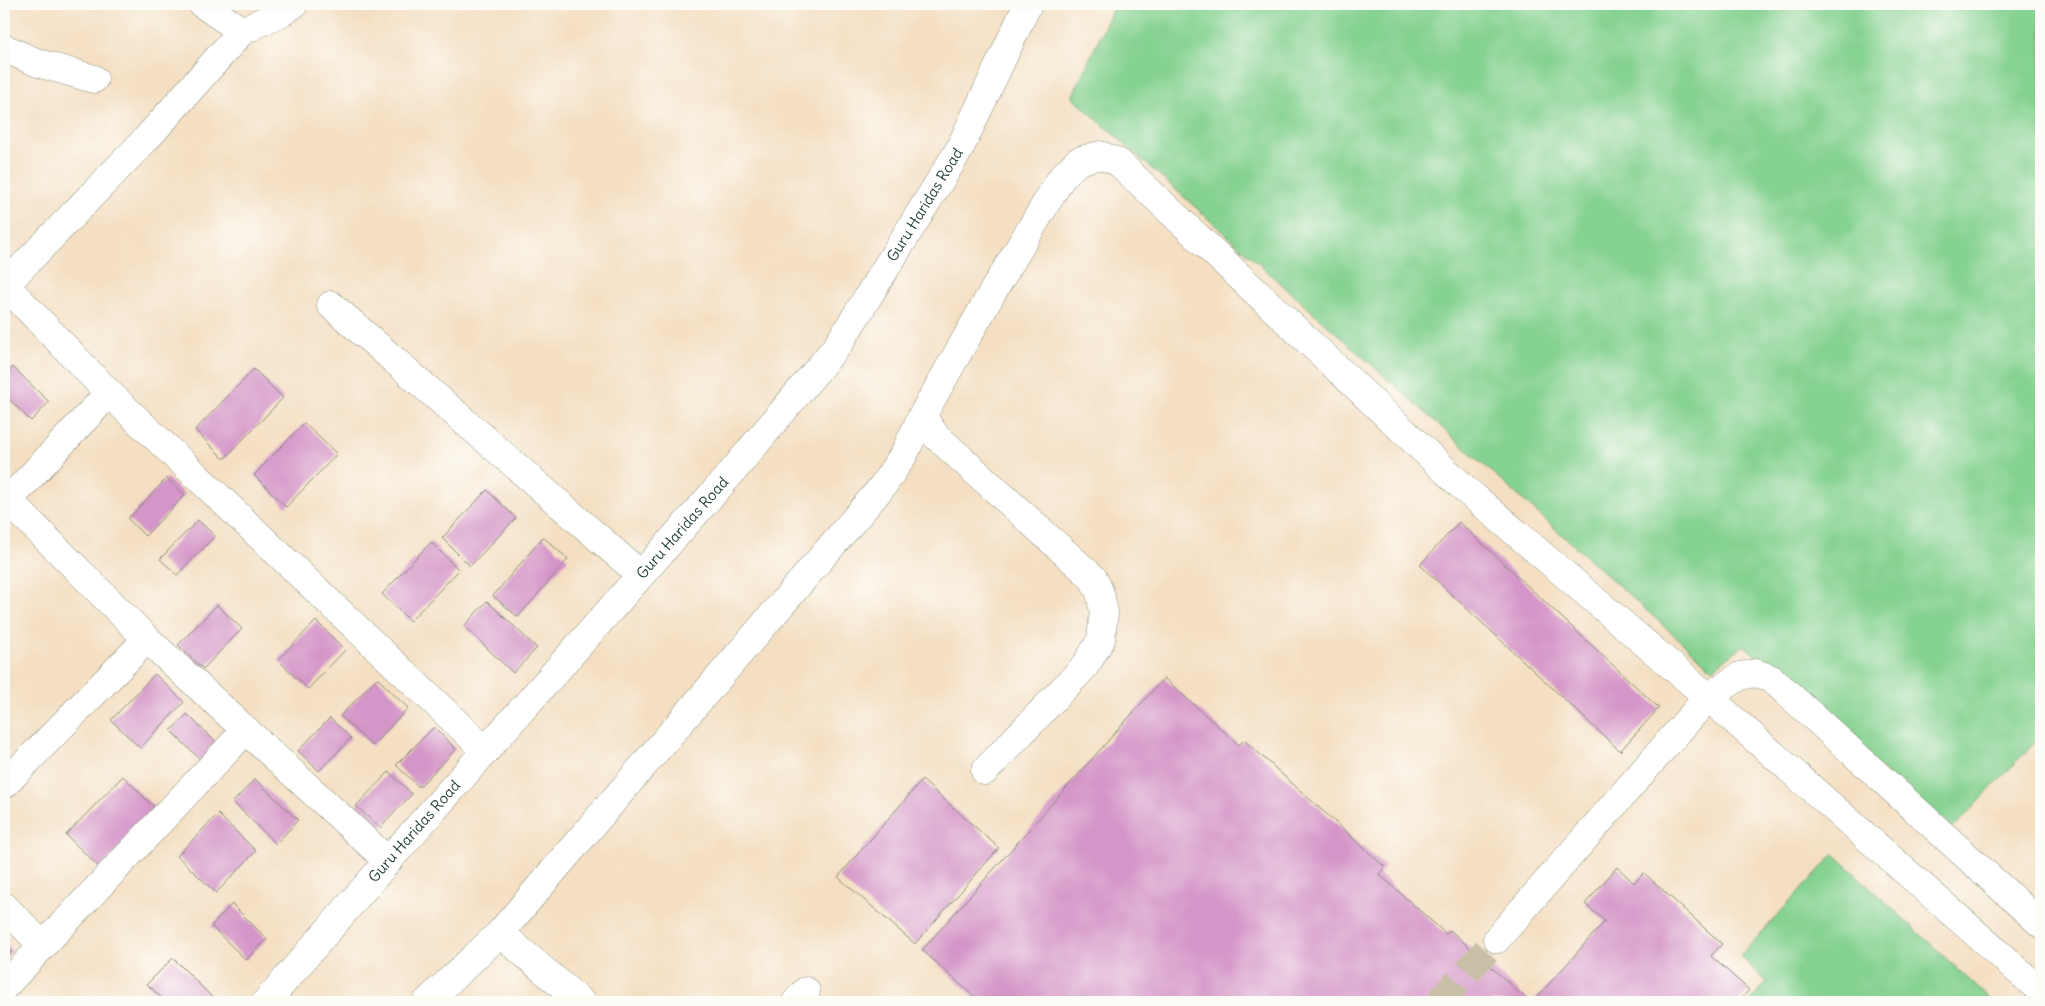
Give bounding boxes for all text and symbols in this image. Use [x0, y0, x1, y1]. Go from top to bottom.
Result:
street label: Guru Haridas Road [882, 144, 967, 265]
street label: Guru Haridas Road [632, 473, 732, 583]
street label: Guru Haridas Road [364, 776, 464, 886]

